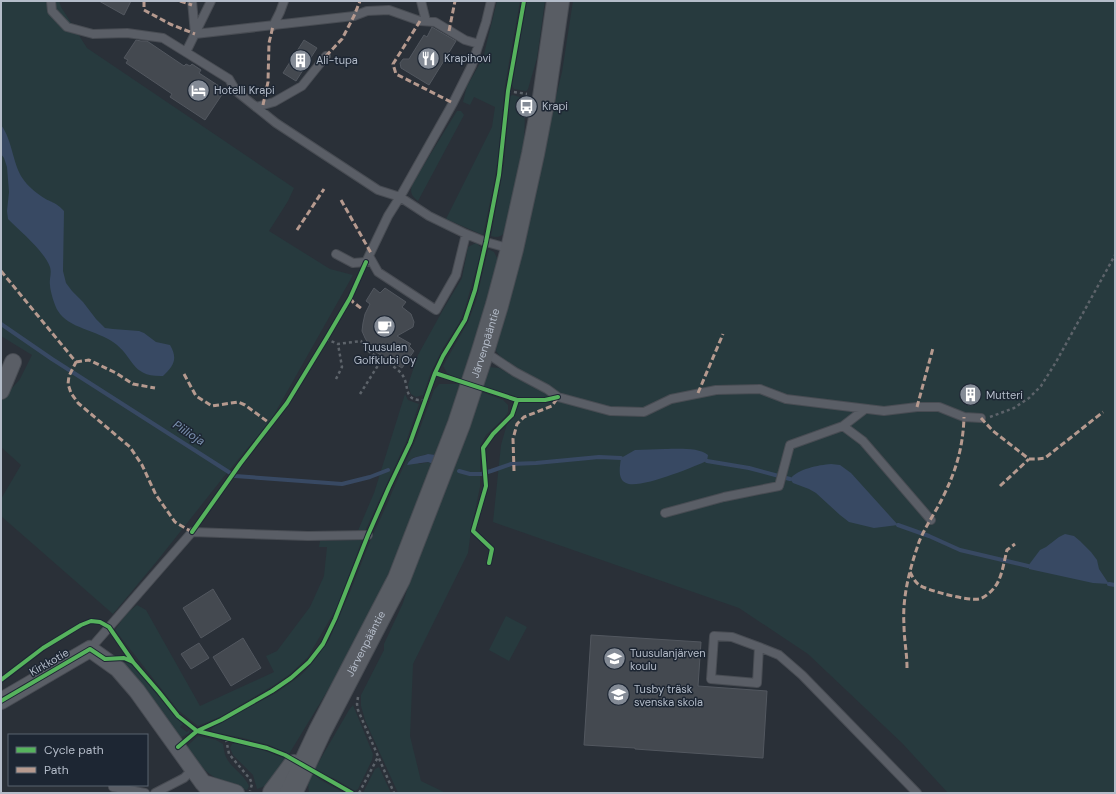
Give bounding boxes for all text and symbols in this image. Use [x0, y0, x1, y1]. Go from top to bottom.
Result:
restaurant icon: Krapihovi [416, 45, 442, 71]
building icon: Ali-tupa [287, 47, 313, 73]
place label: Krapihovi [444, 51, 491, 65]
place label: Ali-tupa [316, 53, 358, 67]
hotel icon: Hotelli Krapi [186, 77, 212, 103]
place label: Hotelli Krapi [214, 83, 275, 97]
bus stop icon: Krapi [513, 93, 539, 119]
place label: Krapi [542, 99, 568, 113]
street label: Järvenpääntie [468, 307, 503, 380]
cafe icon: Tuusulan Golfklubi Oy [372, 314, 398, 340]
place label: Tuusulan Golfklubi Oy [354, 340, 416, 367]
building icon: Mutteri [958, 382, 984, 408]
place label: Mutteri [986, 388, 1023, 402]
water label: Piilioja [170, 417, 208, 449]
street label: Järvenpääntie [343, 608, 388, 679]
street label: Kirkkotie [27, 645, 71, 679]
school or university icon: Tuusulanjärven koulu [602, 646, 628, 672]
place label: Tuusulanjärven koulu [630, 646, 706, 673]
school or university icon: Tusby träsk svenska skola [606, 682, 632, 708]
place label: Tusby träsk svenska skola [634, 682, 703, 709]
legend [8, 734, 148, 786]
text: Cycle path [44, 742, 104, 758]
text: Path [44, 762, 69, 778]

